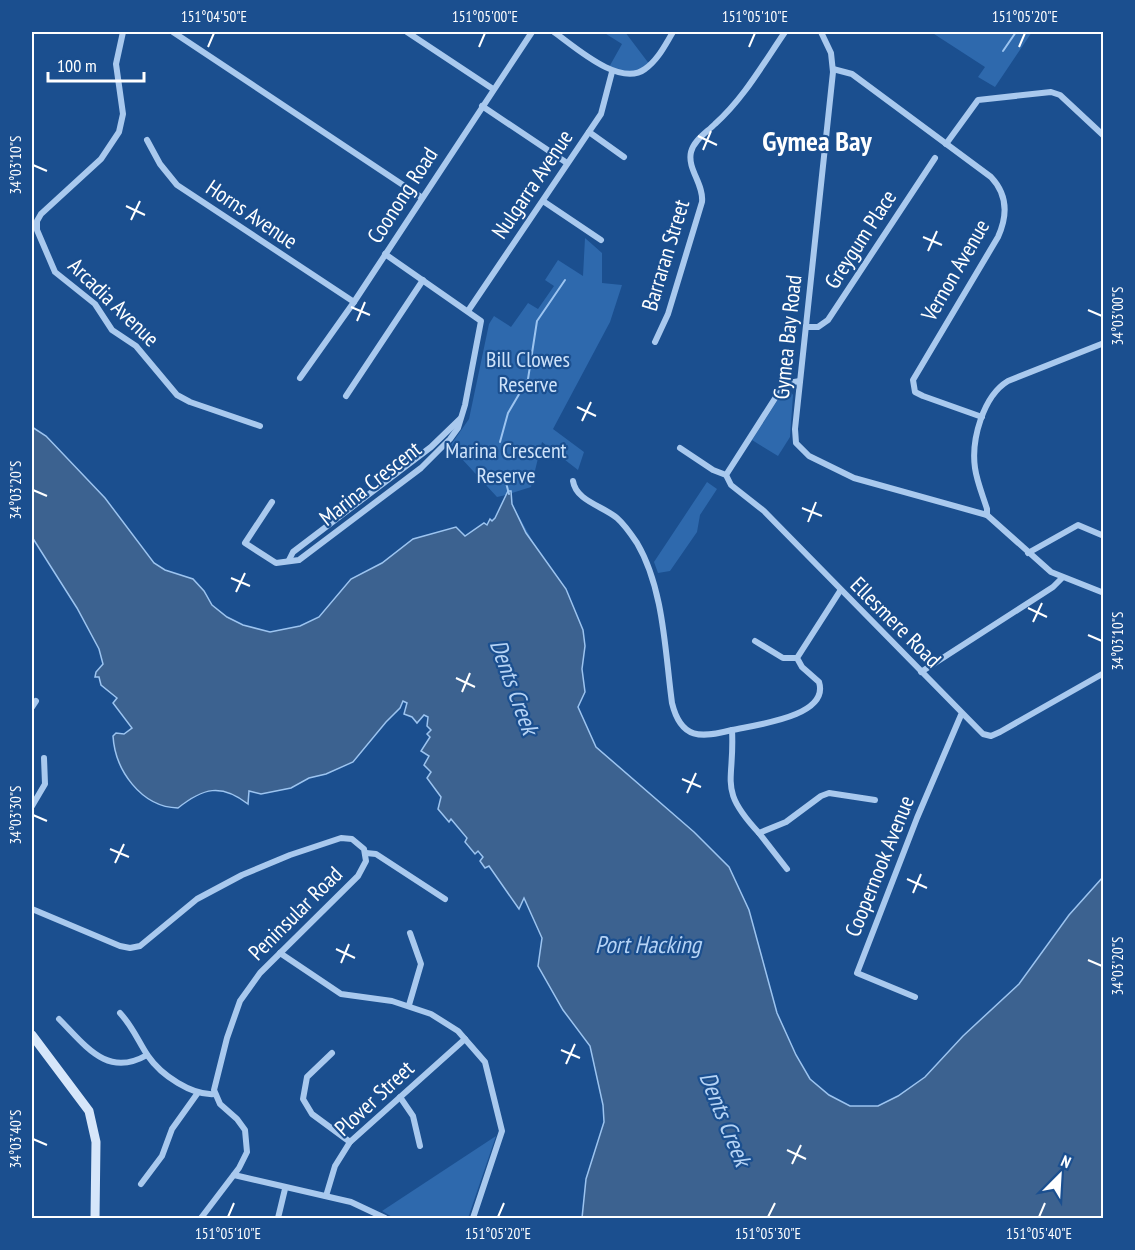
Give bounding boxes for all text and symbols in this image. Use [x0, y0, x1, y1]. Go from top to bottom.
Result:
text: 151°04'50"E [181, 7, 247, 26]
text: 151°05'00"E [452, 7, 518, 26]
text: 151°05'10"E [722, 7, 788, 26]
text: 151°05'20"E [992, 7, 1058, 26]
scale bar [48, 45, 144, 83]
text: 100 m [57, 54, 97, 77]
district label: Gymea Bay [762, 122, 873, 159]
street label: Nulgarra Avenue [485, 124, 579, 244]
text: 34°03'10"S [6, 135, 25, 195]
street label: Coonong Road [361, 142, 443, 248]
street label: Horns Avenue [201, 173, 303, 255]
street label: Greygum Place [818, 184, 902, 294]
street label: Barraran Street [635, 196, 695, 314]
street label: Vernon Avenue [914, 214, 995, 327]
street label: Arcadia Avenue [63, 252, 165, 352]
street label: Gymea Bay Road [767, 273, 807, 401]
text: 34°03'00"S [1108, 286, 1127, 346]
park label: Bill Clowes Reserve [486, 345, 570, 398]
street label: Marina Crescent [314, 435, 426, 531]
park label: Marina Crescent Reserve [445, 436, 567, 489]
text: 34°03'20"S [6, 460, 25, 520]
street label: Ellesmere Road [845, 571, 947, 673]
text: 34°03'10"S [1108, 611, 1127, 671]
water label: Dents Creek [483, 635, 547, 741]
text: 34°03'30"S [6, 785, 25, 845]
street label: Coopernook Avenue [838, 791, 920, 941]
street label: Peninsular Road [242, 860, 348, 966]
water label: Port Hacking [595, 929, 703, 960]
text: 34°03'20"S [1108, 936, 1127, 996]
street label: Plover Street [329, 1054, 419, 1142]
water label: Dents Creek [693, 1067, 759, 1173]
text: 34°03'40"S [6, 1109, 25, 1169]
north arrow [1030, 1145, 1090, 1205]
text: N [1058, 1150, 1074, 1172]
text: 151°05'10"E [195, 1224, 261, 1243]
text: 151°05'20"E [465, 1224, 531, 1243]
text: 151°05'30"E [735, 1224, 801, 1243]
text: 151°05'40"E [1006, 1224, 1072, 1243]

